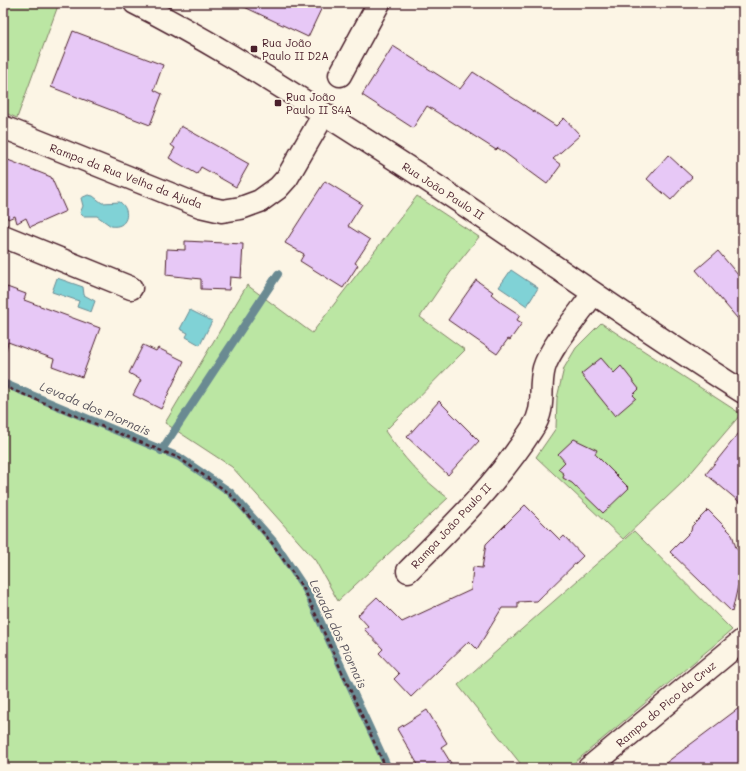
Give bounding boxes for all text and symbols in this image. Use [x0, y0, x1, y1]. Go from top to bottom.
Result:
place label: Rua João Paulo II D2A [262, 35, 329, 63]
marker: Rua João Paulo II D2A [249, 44, 259, 54]
place label: Rua João Paulo II S4A [286, 89, 352, 117]
marker: Rua João Paulo II S4A [273, 98, 283, 108]
street label: Rampa da Rua Velha da Ajuda [48, 139, 205, 212]
street label: Rua João Paulo II [399, 158, 487, 223]
water label: Levada dos Piornais [38, 378, 153, 439]
street label: Rampa João Paulo II [407, 480, 494, 571]
water label: Levada dos Piornais [307, 576, 371, 691]
street label: Rampa do Pico da Cruz [612, 657, 719, 750]

